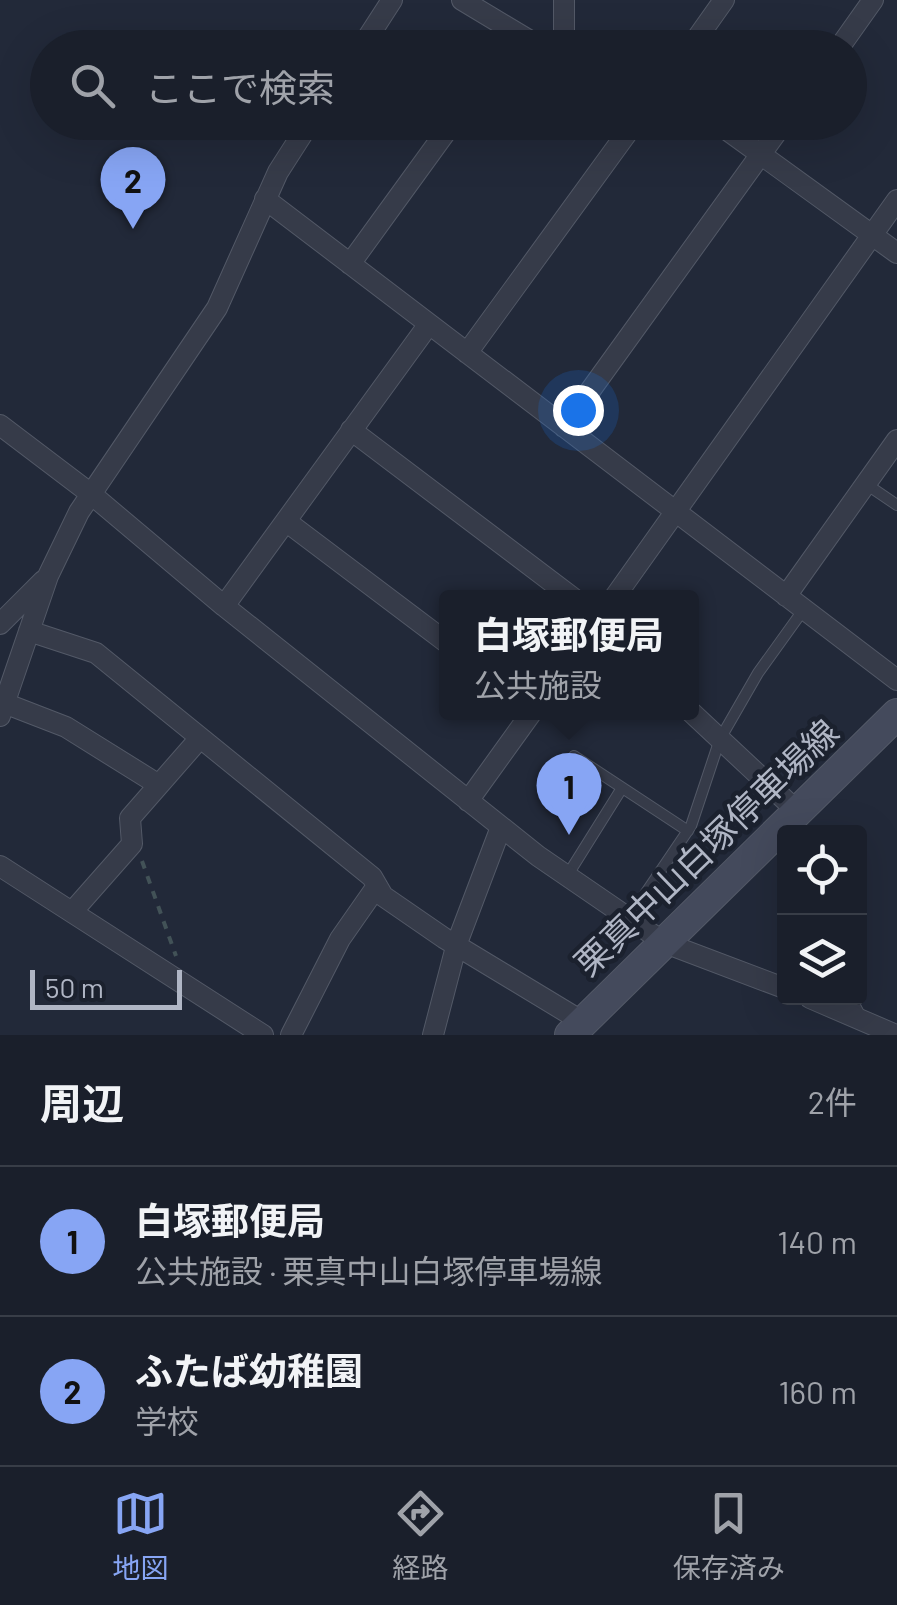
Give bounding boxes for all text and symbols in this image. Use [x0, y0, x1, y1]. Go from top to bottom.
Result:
search box [30, 30, 867, 140]
icon: search [65, 58, 120, 113]
text: ここで検索 [145, 64, 335, 110]
pin: 2 [100, 146, 166, 229]
your location [553, 385, 604, 436]
popup [439, 590, 699, 720]
text: 白塚郵便局 [474, 611, 664, 657]
text: 公共施設 [474, 665, 602, 703]
street label: 栗真中山白塚停車場線 [565, 710, 846, 983]
pin: 1 [536, 752, 602, 835]
map controls [777, 825, 867, 1005]
button: locate [777, 825, 867, 915]
button: layers [777, 915, 867, 1005]
scale bar [30, 965, 182, 1010]
text: 50 m [45, 970, 104, 1004]
text: 周辺 [40, 1077, 124, 1127]
text: 2件 [808, 1082, 857, 1120]
text: 白塚郵便局 [135, 1197, 325, 1243]
text: 1 [67, 1222, 78, 1260]
text: 140 m [777, 1222, 857, 1260]
text: 公共施設 · 栗真中山白塚停車場線 [135, 1251, 603, 1289]
text: ふたば幼稚園 [135, 1347, 363, 1393]
text: 2 [64, 1372, 81, 1410]
text: 160 m [778, 1372, 857, 1410]
text: 学校 [135, 1401, 199, 1439]
tab: 地図 [112, 1486, 168, 1586]
tab: 経路 [392, 1486, 449, 1586]
tab: 保存済み [673, 1486, 785, 1586]

